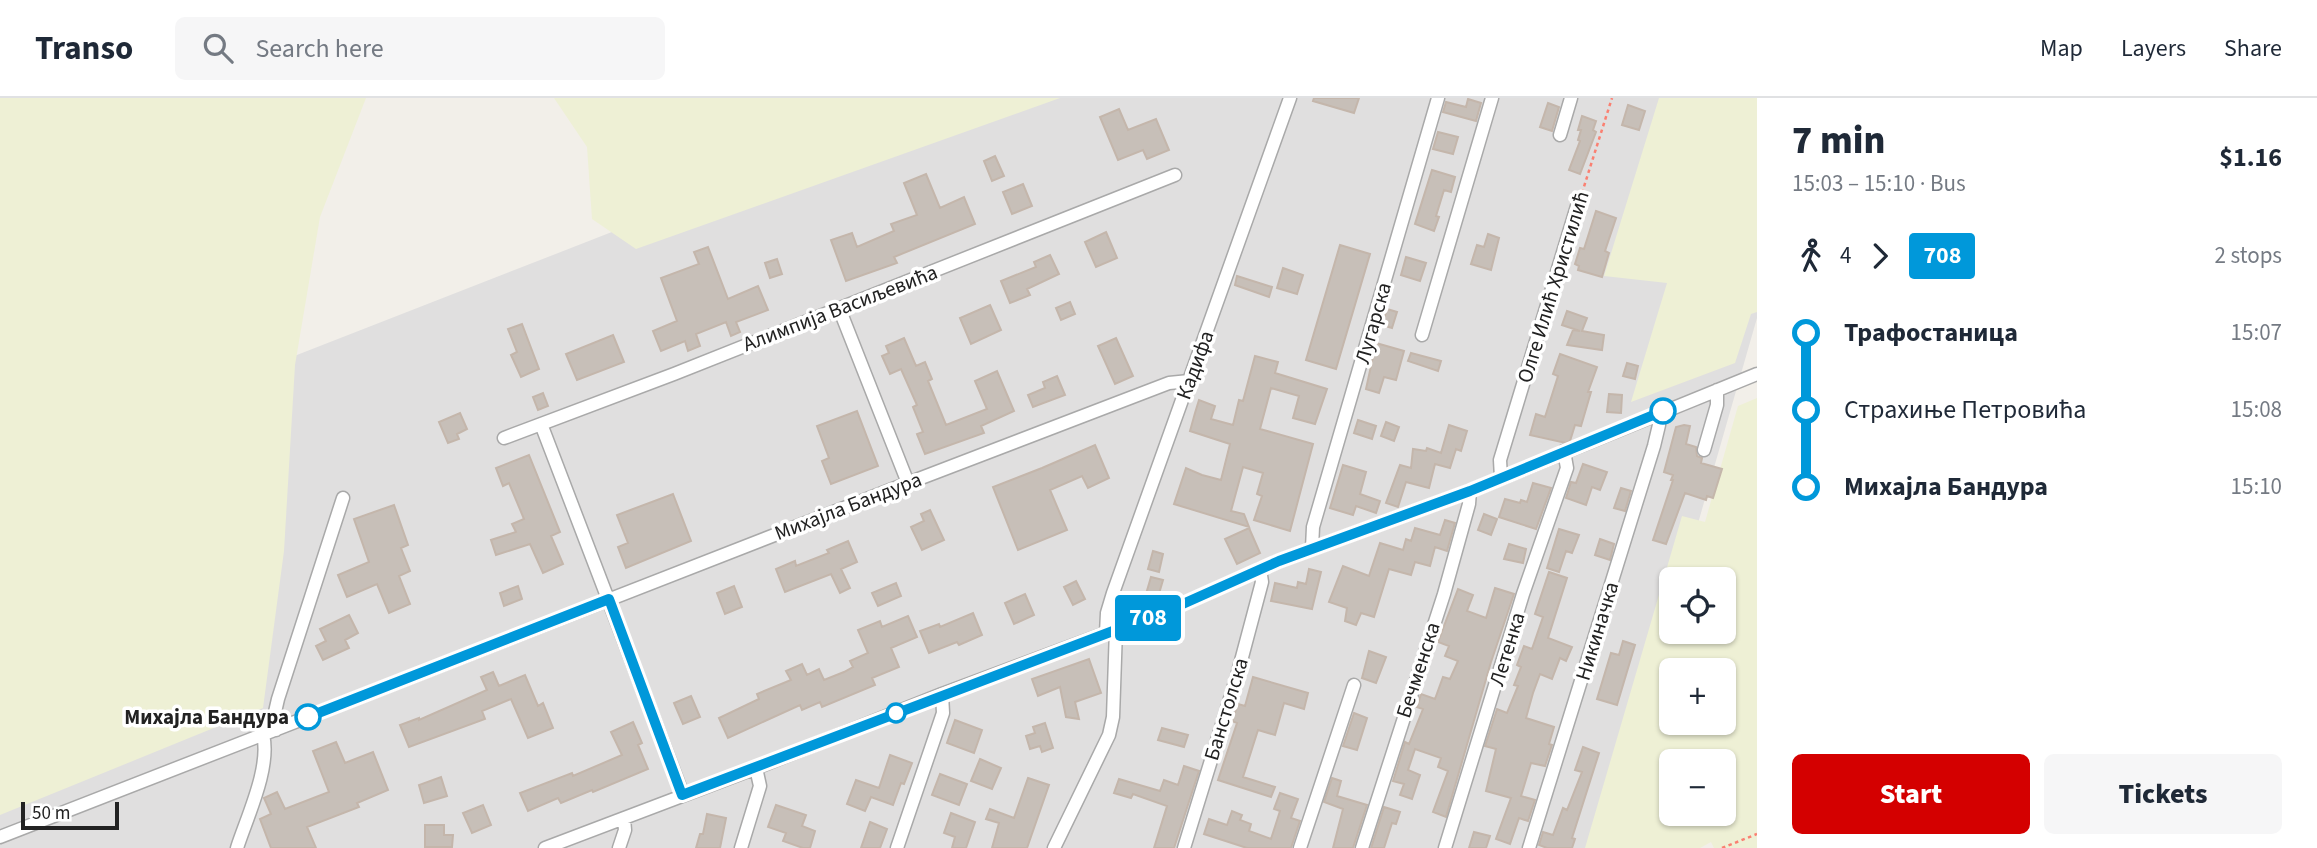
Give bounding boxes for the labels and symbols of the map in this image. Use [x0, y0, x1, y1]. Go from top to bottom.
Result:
street label: Олге Илић Христилић [1510, 187, 1596, 387]
street label: Алимпија Васиљевића [738, 257, 942, 359]
street label: Лугарска [1347, 279, 1399, 367]
street label: Кадифа [1169, 326, 1221, 404]
unlabelled marker [1650, 398, 1676, 424]
street label: Михајла Бандура [770, 464, 926, 548]
street label: Никиначка [1568, 578, 1626, 684]
line badge: 708 [1108, 595, 1188, 641]
street label: Летенка [1482, 608, 1532, 690]
street label: Бечменска [1388, 618, 1448, 722]
street label: Банстолска [1196, 654, 1256, 764]
place label: Михајла Бандура [124, 702, 289, 732]
unlabelled marker [886, 703, 906, 723]
marker: Михајла Бандура [295, 704, 321, 730]
scale bar [21, 799, 119, 831]

